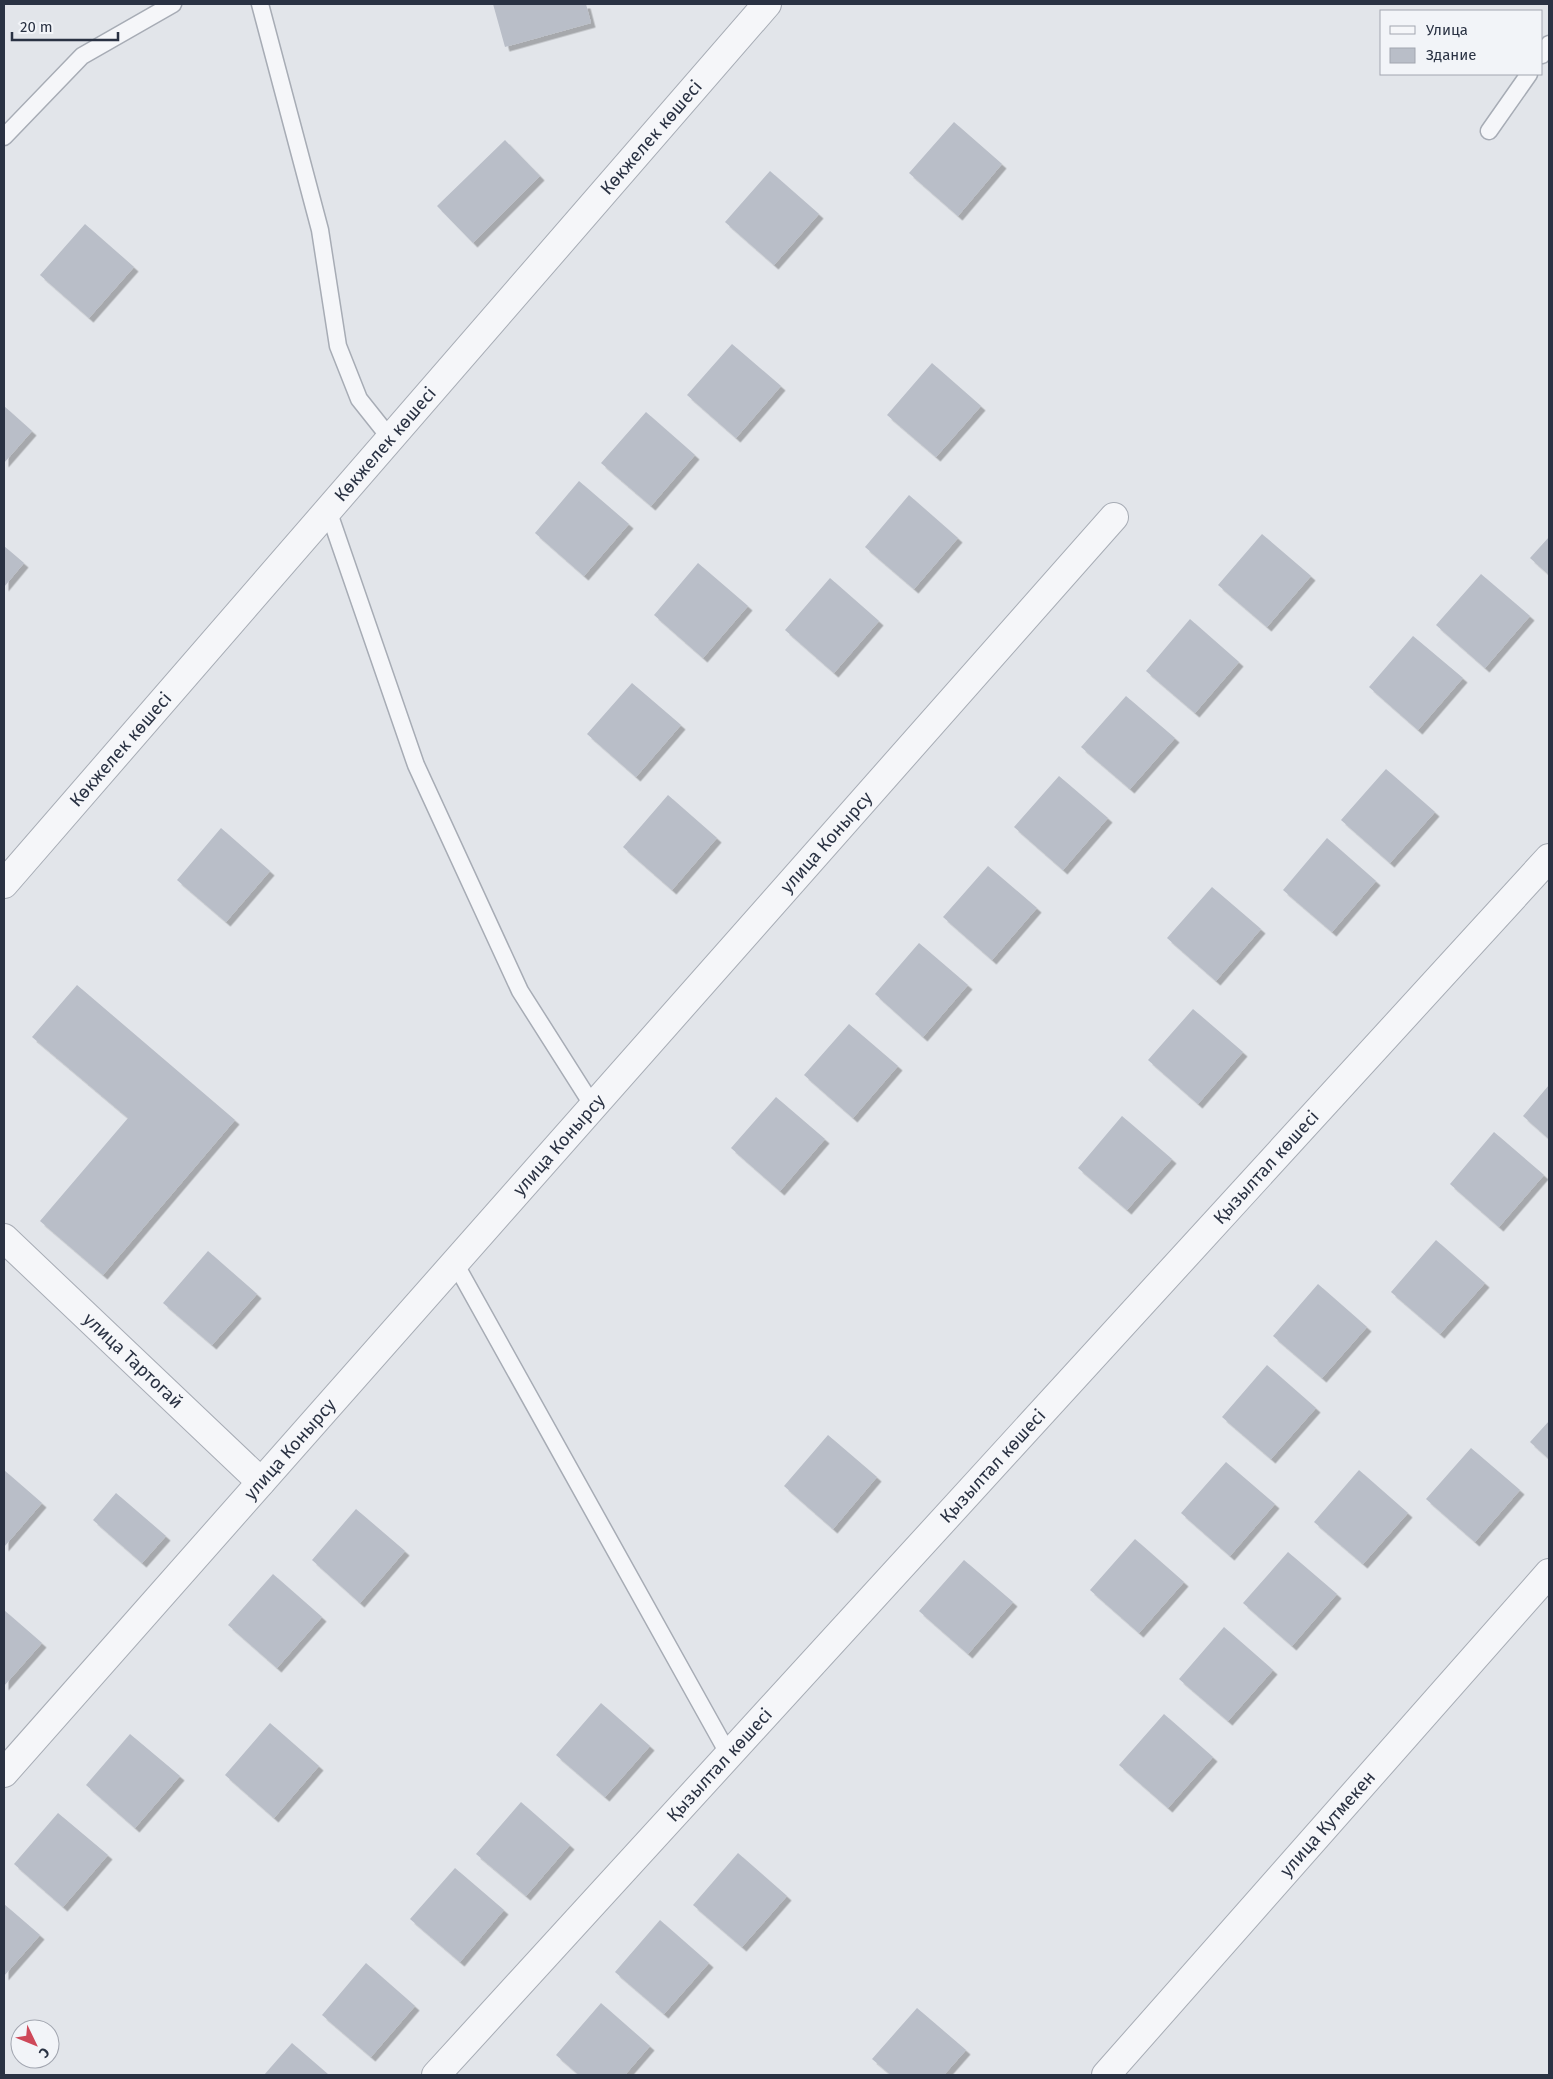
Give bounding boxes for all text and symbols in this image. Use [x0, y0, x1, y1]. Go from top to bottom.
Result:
scale bar [12, 10, 119, 42]
legend [1380, 10, 1543, 75]
text: 20 m [20, 18, 53, 36]
text: Улица [1426, 21, 1468, 39]
text: Здание [1426, 46, 1476, 64]
street label: Көкжелек көшесі [596, 76, 707, 199]
street label: Көкжелек көшесі [330, 382, 441, 506]
street label: Көкжелек көшесі [65, 688, 176, 811]
street label: улица Конырсу [776, 787, 877, 898]
street label: улица Конырсу [508, 1090, 610, 1200]
street label: Қызылтал көшесі [1209, 1106, 1324, 1229]
street label: улица Тартогай [79, 1308, 188, 1413]
street label: улица Конырсу [239, 1394, 341, 1505]
street label: Қызылтал көшесі [935, 1405, 1050, 1528]
street label: Қызылтал көшесі [662, 1704, 777, 1826]
street label: улица Кутмекен [1275, 1766, 1380, 1881]
north arrow [10, 2019, 60, 2069]
text: С [35, 2044, 53, 2061]

